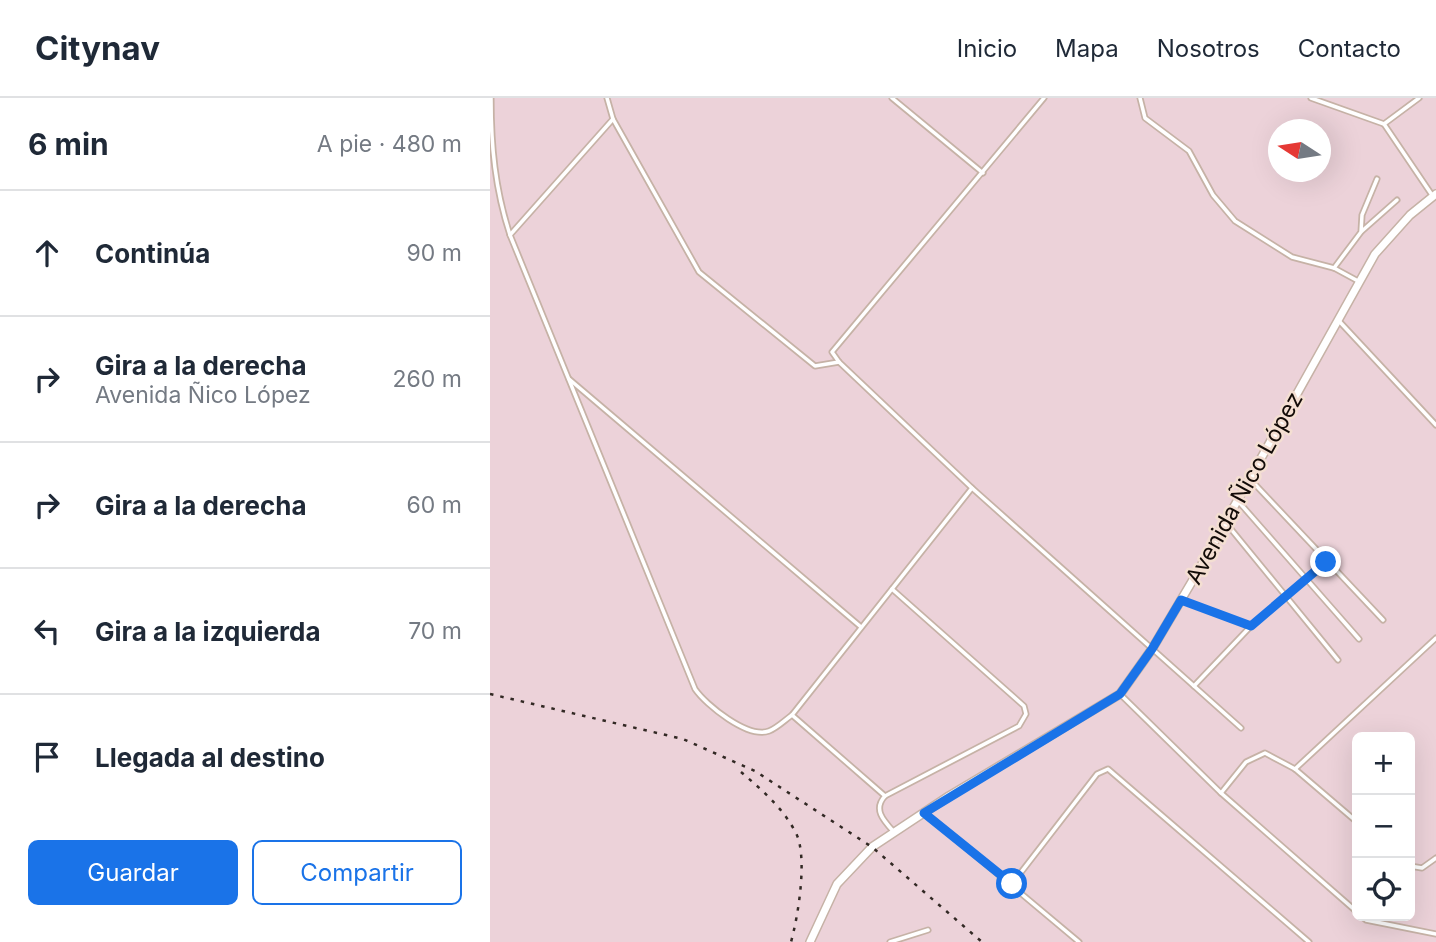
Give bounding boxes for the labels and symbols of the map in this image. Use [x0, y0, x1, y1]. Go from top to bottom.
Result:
north arrow [1268, 119, 1331, 182]
street label: Avenida Ñico López [1179, 387, 1309, 589]
route end [1310, 546, 1341, 577]
route start [996, 868, 1027, 899]

